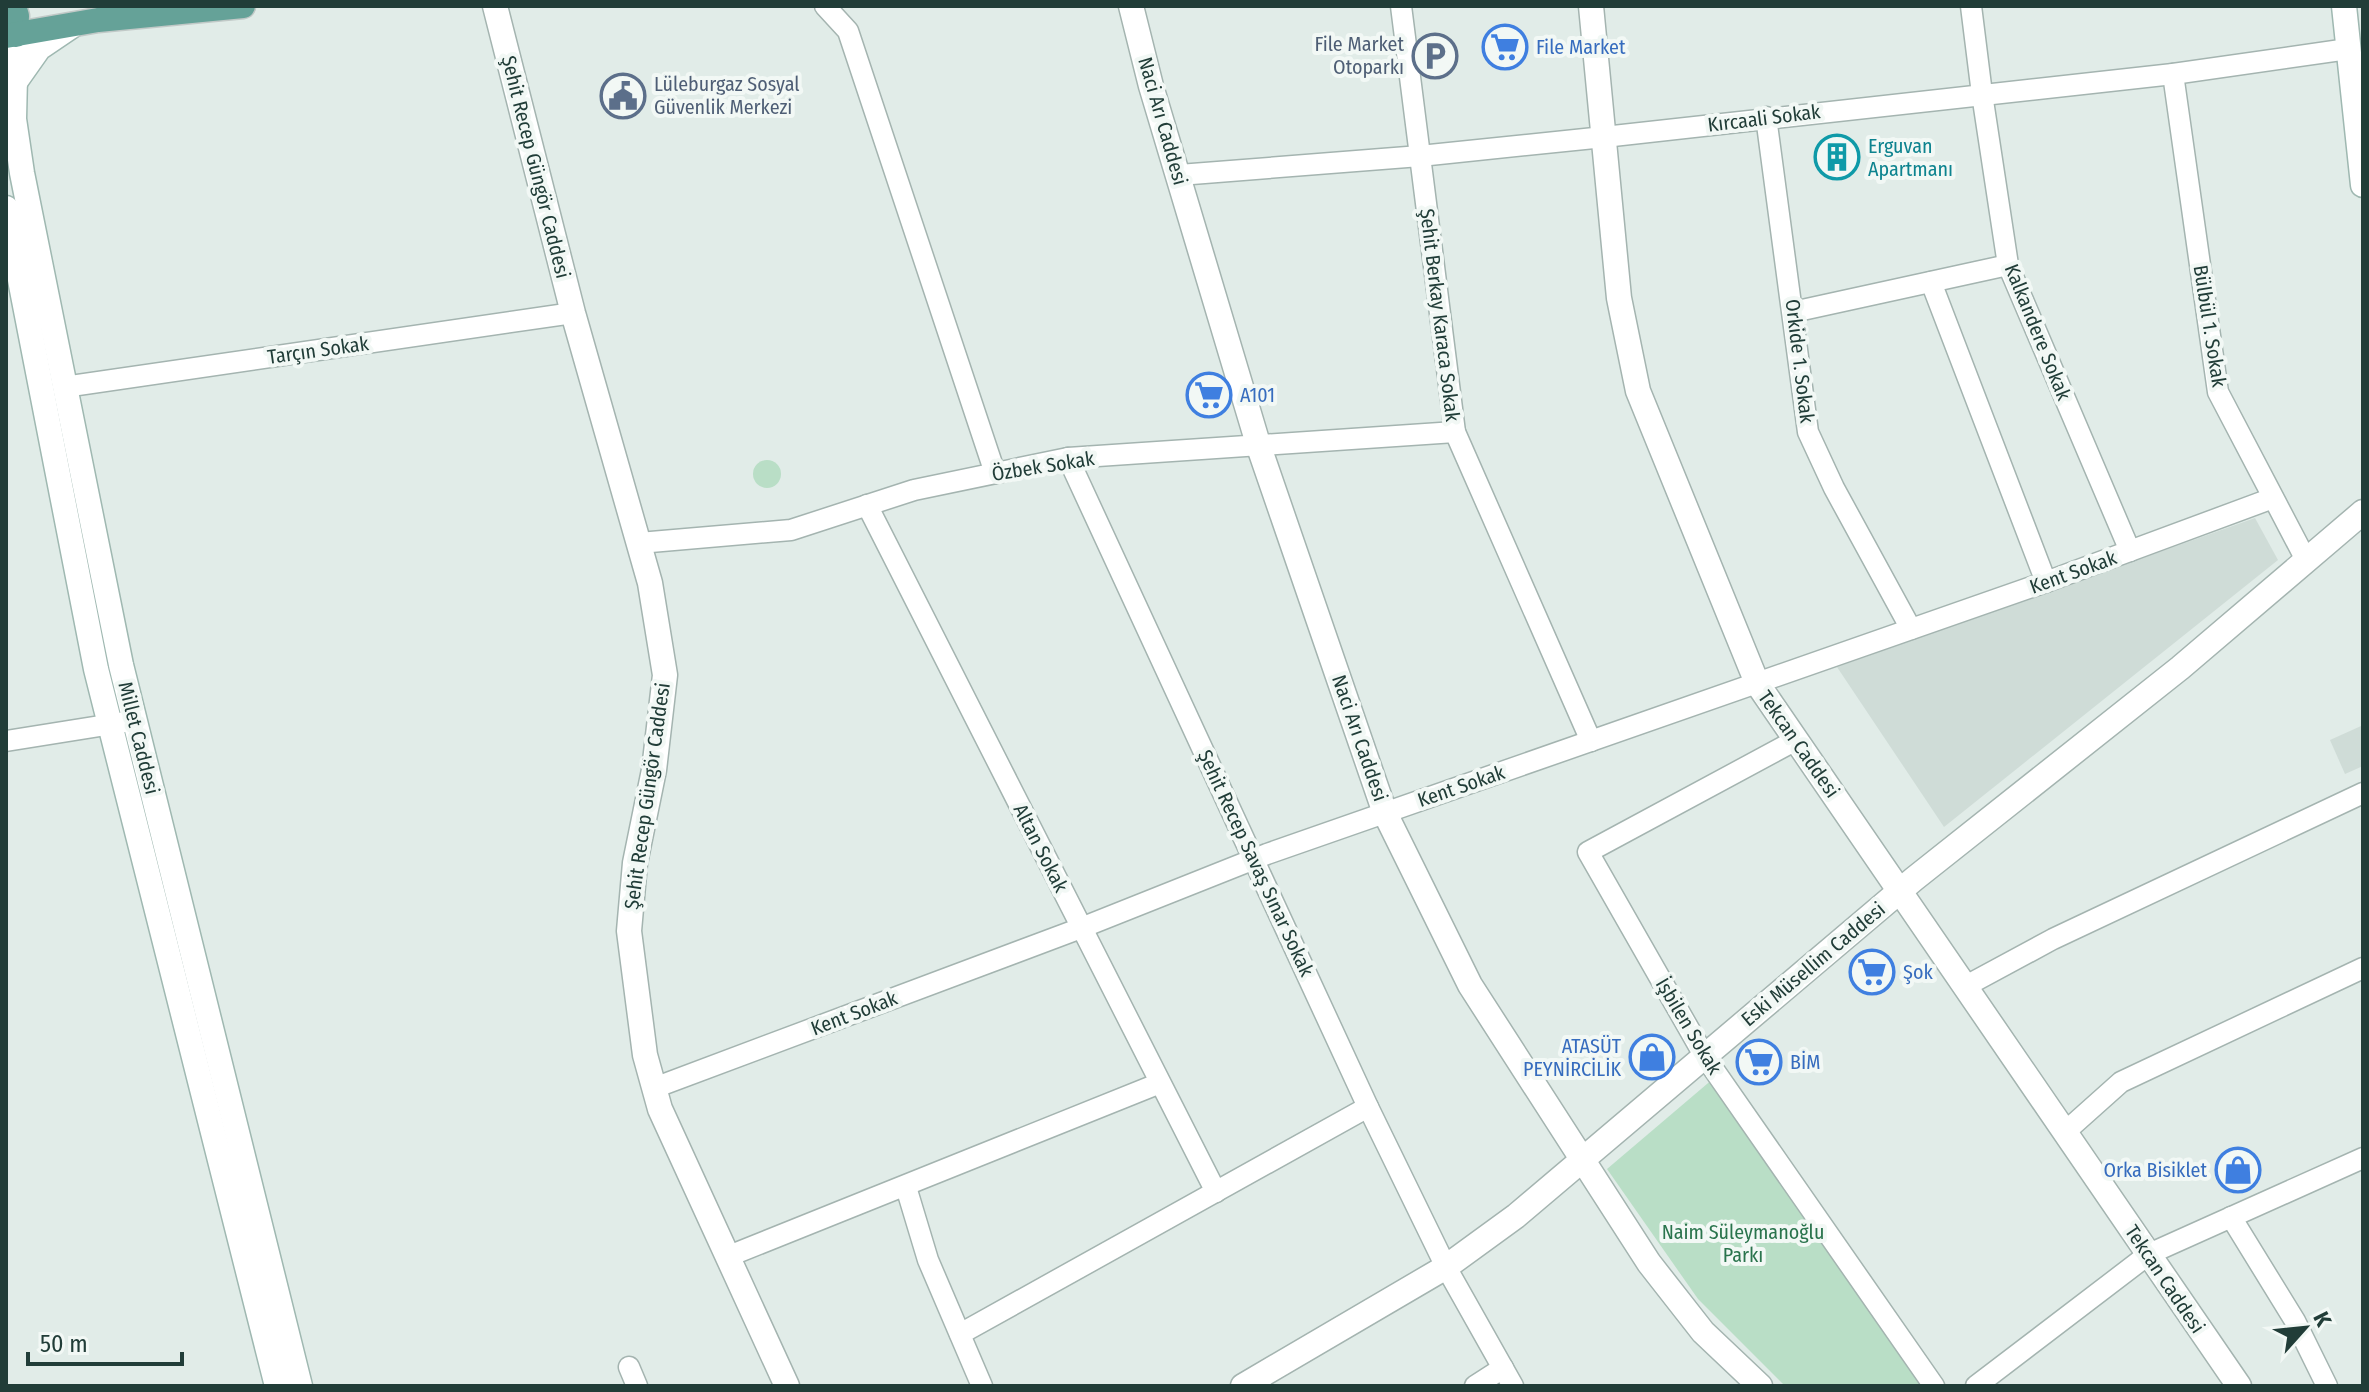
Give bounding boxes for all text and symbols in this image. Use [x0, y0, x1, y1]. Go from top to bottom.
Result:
supermarket icon: File Market [1481, 23, 1529, 71]
place label: File Market Otoparkı [1315, 32, 1404, 79]
parking icon: File Market Otoparkı [1411, 32, 1459, 80]
place label: File Market [1536, 35, 1626, 59]
street label: Şehit Recep Güngör Caddesi [496, 53, 575, 281]
street label: Naci Arı Caddesi [1133, 54, 1193, 188]
public building icon: Lüleburgaz Sosyal Güvenlik Merkezi [599, 72, 647, 120]
place label: Lüleburgaz Sosyal Güvenlik Merkezi [654, 72, 800, 119]
street label: Kırcaali Sokak [1706, 99, 1822, 137]
building icon: Erguvan Apartmanı [1813, 133, 1861, 181]
place label: Erguvan Apartmanı [1868, 134, 1953, 181]
street label: Şehit Berkay Karaca Sokak [1414, 207, 1465, 424]
street label: Kalkandere Sokak [2000, 260, 2077, 404]
street label: Bülbül 1. Sokak [2189, 263, 2232, 389]
street label: Orkide 1. Sokak [1781, 298, 1820, 425]
street label: Tarçın Sokak [266, 331, 371, 369]
supermarket icon: A101 [1185, 371, 1233, 419]
place label: A101 [1240, 383, 1275, 407]
street label: Özbek Sokak [990, 446, 1097, 486]
street label: Kent Sokak [2026, 545, 2120, 599]
street label: Naci Arı Caddesi [1327, 672, 1393, 804]
street label: Millet Caddesi [113, 679, 165, 797]
street label: Şehit Recep Güngör Caddesi [619, 681, 676, 911]
street label: Tekcan Caddesi [1753, 686, 1845, 802]
street label: Şehit Recep Savaş Sınar Sokak [1192, 746, 1319, 981]
street label: Kent Sokak [1414, 760, 1508, 812]
street label: Altan Sokak [1009, 800, 1074, 897]
street label: Eski Müsellim Caddesi [1736, 897, 1890, 1031]
supermarket icon: Şok [1848, 948, 1896, 996]
place label: Şok [1903, 960, 1933, 985]
street label: İşbilen Sokak [1650, 973, 1728, 1080]
street label: Kent Sokak [807, 985, 901, 1040]
shop icon: ATASÜT PEYNİRCİLİK [1628, 1033, 1676, 1081]
place label: ATASÜT PEYNİRCİLİK [1523, 1034, 1622, 1081]
supermarket icon: BİM [1735, 1038, 1783, 1086]
place label: BİM [1790, 1050, 1820, 1074]
shop icon: Orka Bisiklet [2214, 1146, 2262, 1194]
place label: Orka Bisiklet [2103, 1158, 2207, 1182]
park label: Naim Süleymanoğlu Parkı [1662, 1220, 1824, 1267]
street label: Tekcan Caddesi [2120, 1220, 2210, 1338]
north arrow [2265, 1288, 2345, 1368]
text: K [2307, 1307, 2338, 1332]
scale bar [28, 1316, 182, 1366]
text: 50 m [40, 1330, 88, 1358]

